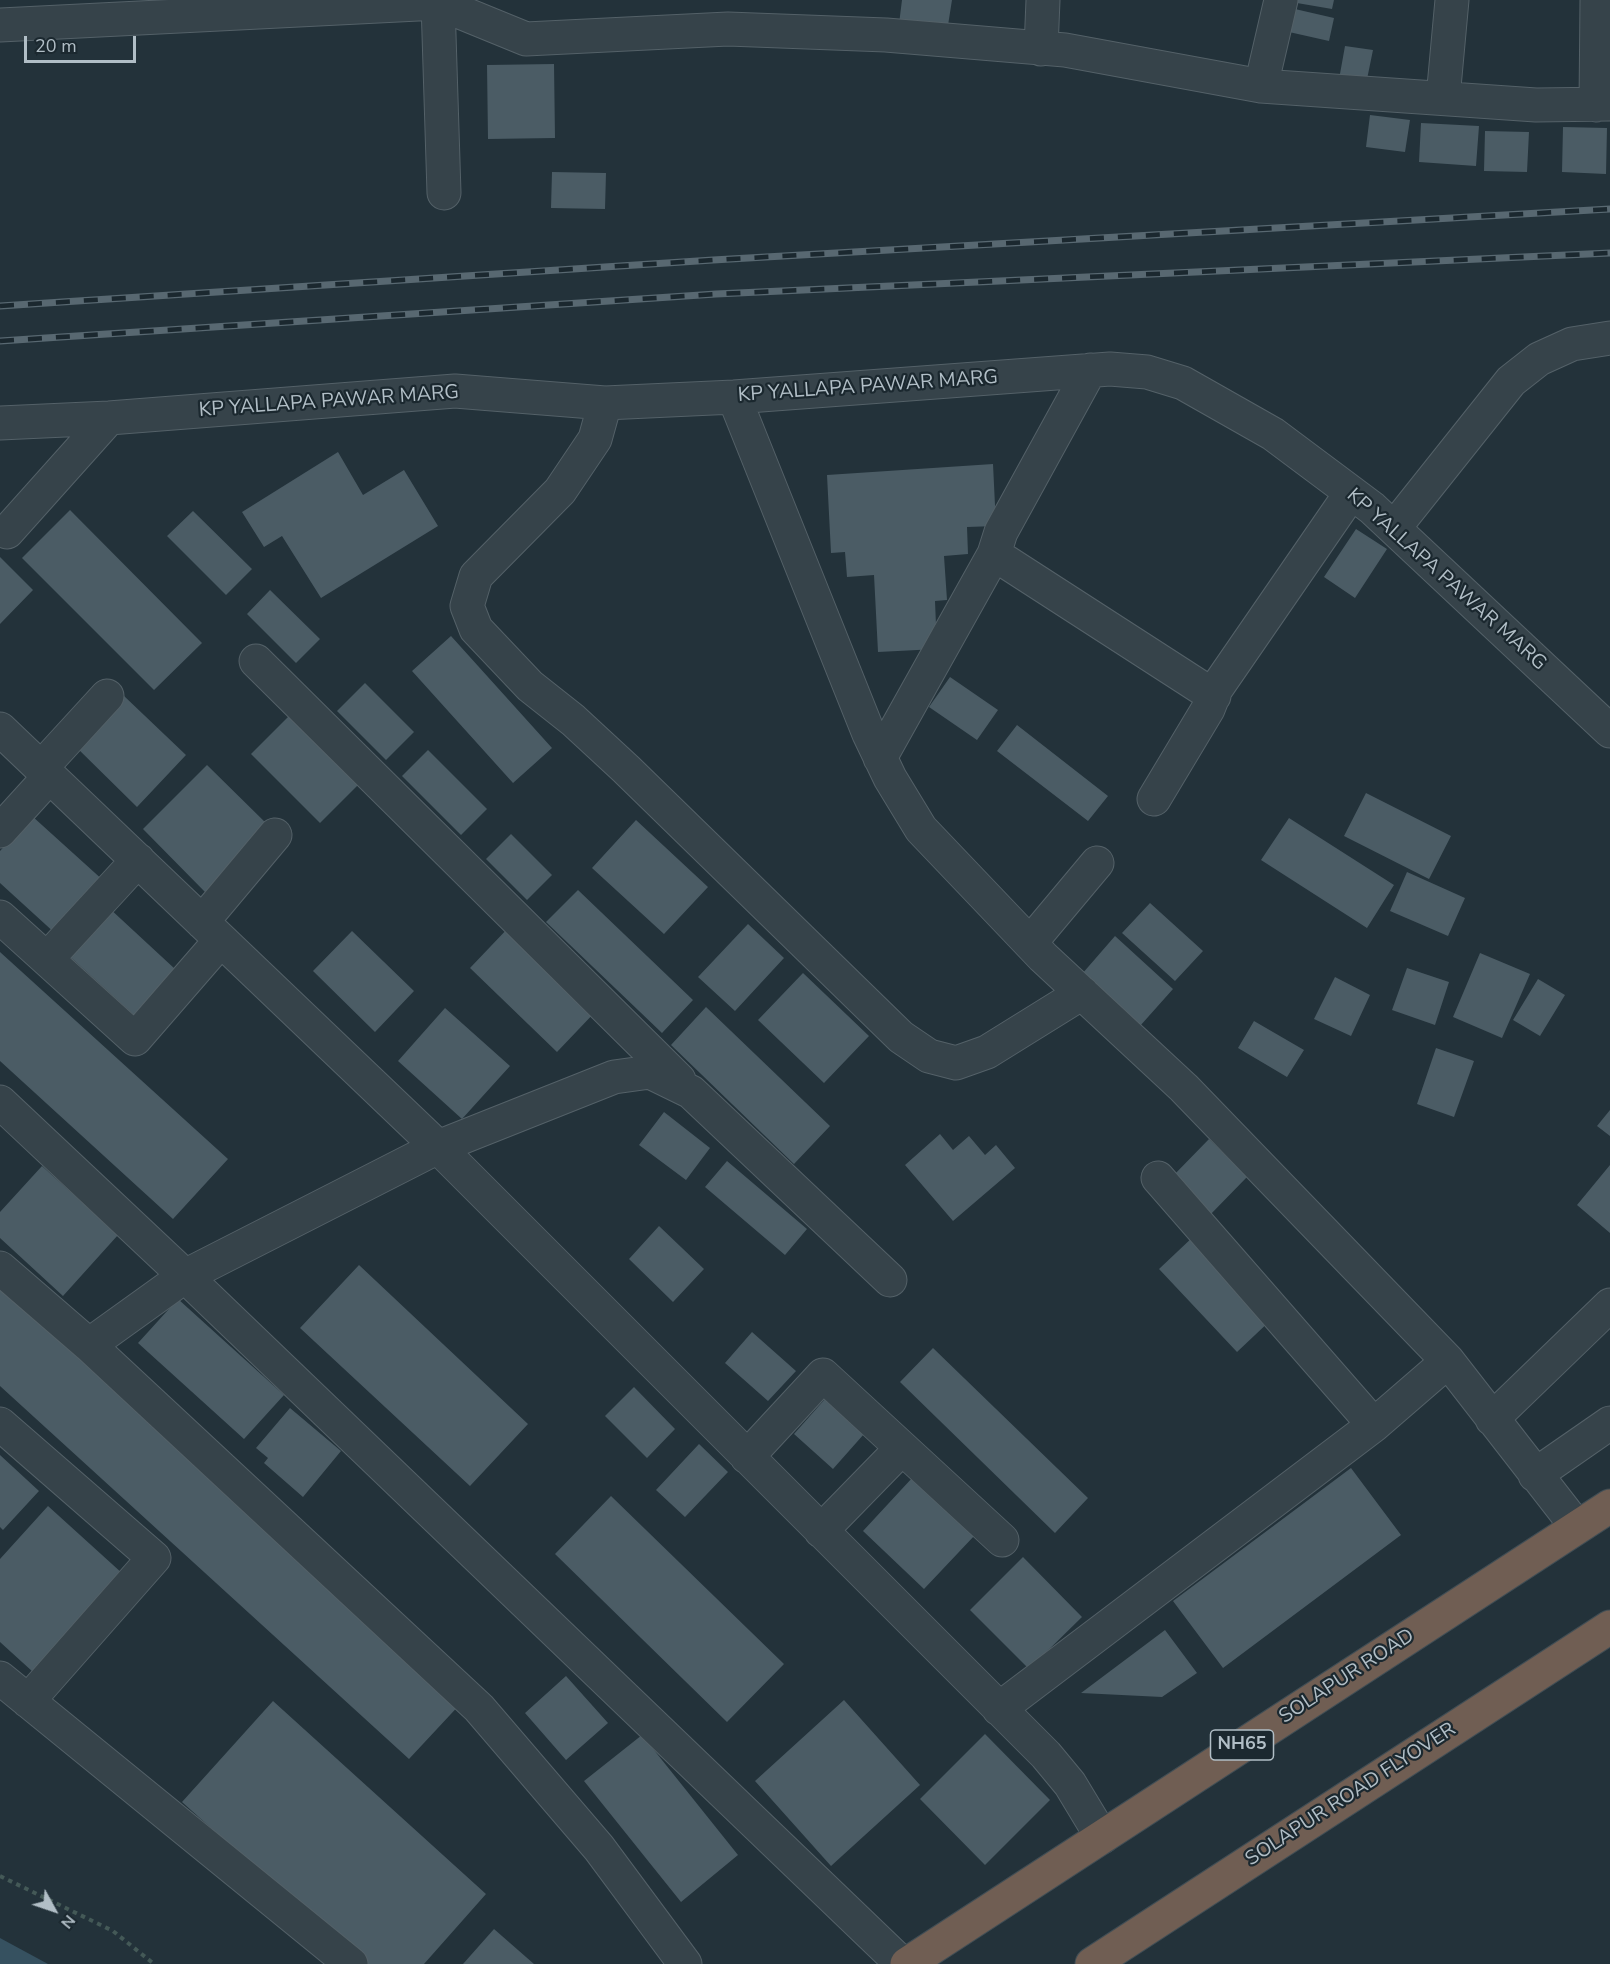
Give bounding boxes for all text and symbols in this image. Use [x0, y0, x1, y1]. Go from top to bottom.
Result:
scale bar [27, 24, 140, 62]
text: 20 m [35, 34, 77, 58]
street label: KP YALLAPA PAWAR MARG [737, 366, 999, 408]
street label: KP YALLAPA PAWAR MARG [198, 381, 460, 423]
street label: KP YALLAPA PAWAR MARG [1341, 484, 1551, 676]
street label: SOLAPUR ROAD [1275, 1624, 1419, 1730]
street label: SOLAPUR ROAD FLYOVER [1241, 1718, 1461, 1872]
road number: NH65 [1210, 1730, 1274, 1760]
north arrow [24, 1880, 84, 1940]
text: N [56, 1910, 80, 1933]

